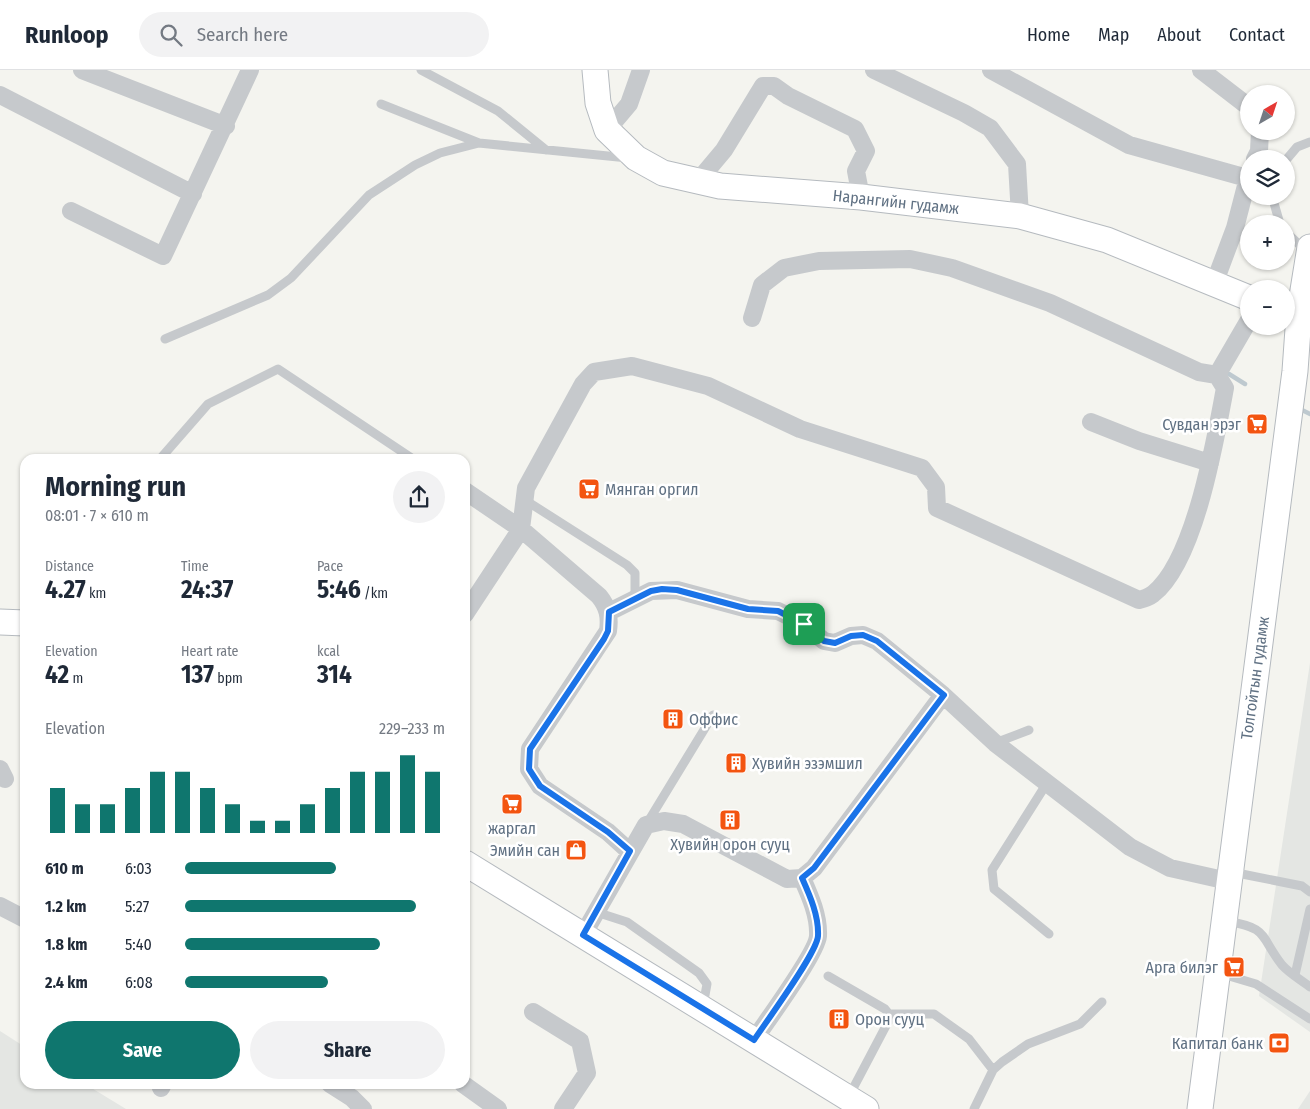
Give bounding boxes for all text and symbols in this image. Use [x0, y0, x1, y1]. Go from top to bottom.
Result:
search box [139, 12, 489, 57]
text: Runloop [25, 21, 109, 49]
icon: search [157, 21, 185, 49]
text: Search here [197, 23, 288, 46]
text: Home [1027, 24, 1070, 46]
text: Map [1098, 24, 1129, 46]
text: About [1157, 24, 1201, 46]
text: Contact [1229, 24, 1285, 46]
north arrow [1240, 85, 1295, 140]
map controls [1240, 85, 1295, 335]
button: layers [1240, 150, 1295, 205]
street label: Нарангийн гудамж [832, 186, 961, 218]
button: + [1240, 215, 1295, 270]
button: − [1240, 280, 1295, 335]
supermarket icon: Сувдан эрэг [1245, 412, 1269, 436]
place label: Сувдан эрэг [1162, 415, 1242, 434]
text: Morning run [45, 470, 186, 503]
button: share [393, 471, 445, 523]
supermarket icon: Мянган оргил [577, 477, 601, 501]
place label: Мянган оргил [605, 480, 699, 499]
text: 08:01 · 7 × 610 m [45, 506, 149, 525]
text: Distance [45, 558, 94, 575]
text: Time [181, 558, 209, 575]
text: Pace [317, 558, 343, 575]
text: 4.27 [45, 575, 86, 605]
text: 24:37 [181, 575, 233, 605]
text: 5:46 [317, 575, 361, 605]
text: km [86, 585, 106, 602]
text: /km [361, 585, 388, 602]
pin [783, 603, 825, 645]
icon: arrive [790, 610, 818, 638]
street label: Толгойтын гудамж [1237, 614, 1273, 741]
text: Elevation [45, 643, 98, 660]
text: Heart rate [181, 643, 238, 660]
text: kcal [317, 643, 340, 660]
text: 42 [45, 660, 69, 690]
text: 137 [181, 660, 214, 690]
text: 314 [317, 660, 352, 690]
text: m [69, 670, 83, 687]
text: bpm [214, 670, 243, 687]
building icon: Оффис [661, 707, 685, 731]
place label: Оффис [689, 710, 738, 729]
text: Elevation [45, 719, 105, 738]
text: 229–233 m [379, 719, 445, 738]
building icon: Хувийн эзэмшил [724, 751, 748, 775]
place label: Хувийн эзэмшил [752, 754, 863, 773]
supermarket icon: жаргал [500, 792, 524, 816]
building icon: Хувийн орон сууц [718, 808, 742, 832]
place label: жаргал [488, 819, 536, 838]
place label: Хувийн орон сууц [670, 835, 790, 854]
shop icon: Эмийн сан [564, 838, 588, 862]
place label: Эмийн сан [490, 841, 560, 860]
text: 610 m [45, 859, 84, 878]
text: 6:03 [125, 859, 152, 878]
text: 1.2 km [45, 897, 87, 916]
text: 5:27 [125, 897, 149, 916]
text: 1.8 km [45, 935, 88, 954]
text: 5:40 [125, 935, 152, 954]
supermarket icon: Арга билэг [1222, 955, 1246, 979]
place label: Арга билэг [1146, 958, 1219, 977]
text: 2.4 km [45, 973, 88, 992]
text: 6:08 [125, 973, 153, 992]
building icon: Орон сууц [827, 1007, 851, 1031]
place label: Орон сууц [855, 1010, 924, 1029]
button: Save [45, 1021, 240, 1079]
button: Share [250, 1021, 445, 1079]
bank icon: Капитал банк [1267, 1031, 1291, 1055]
place label: Капитал банк [1172, 1034, 1263, 1053]

